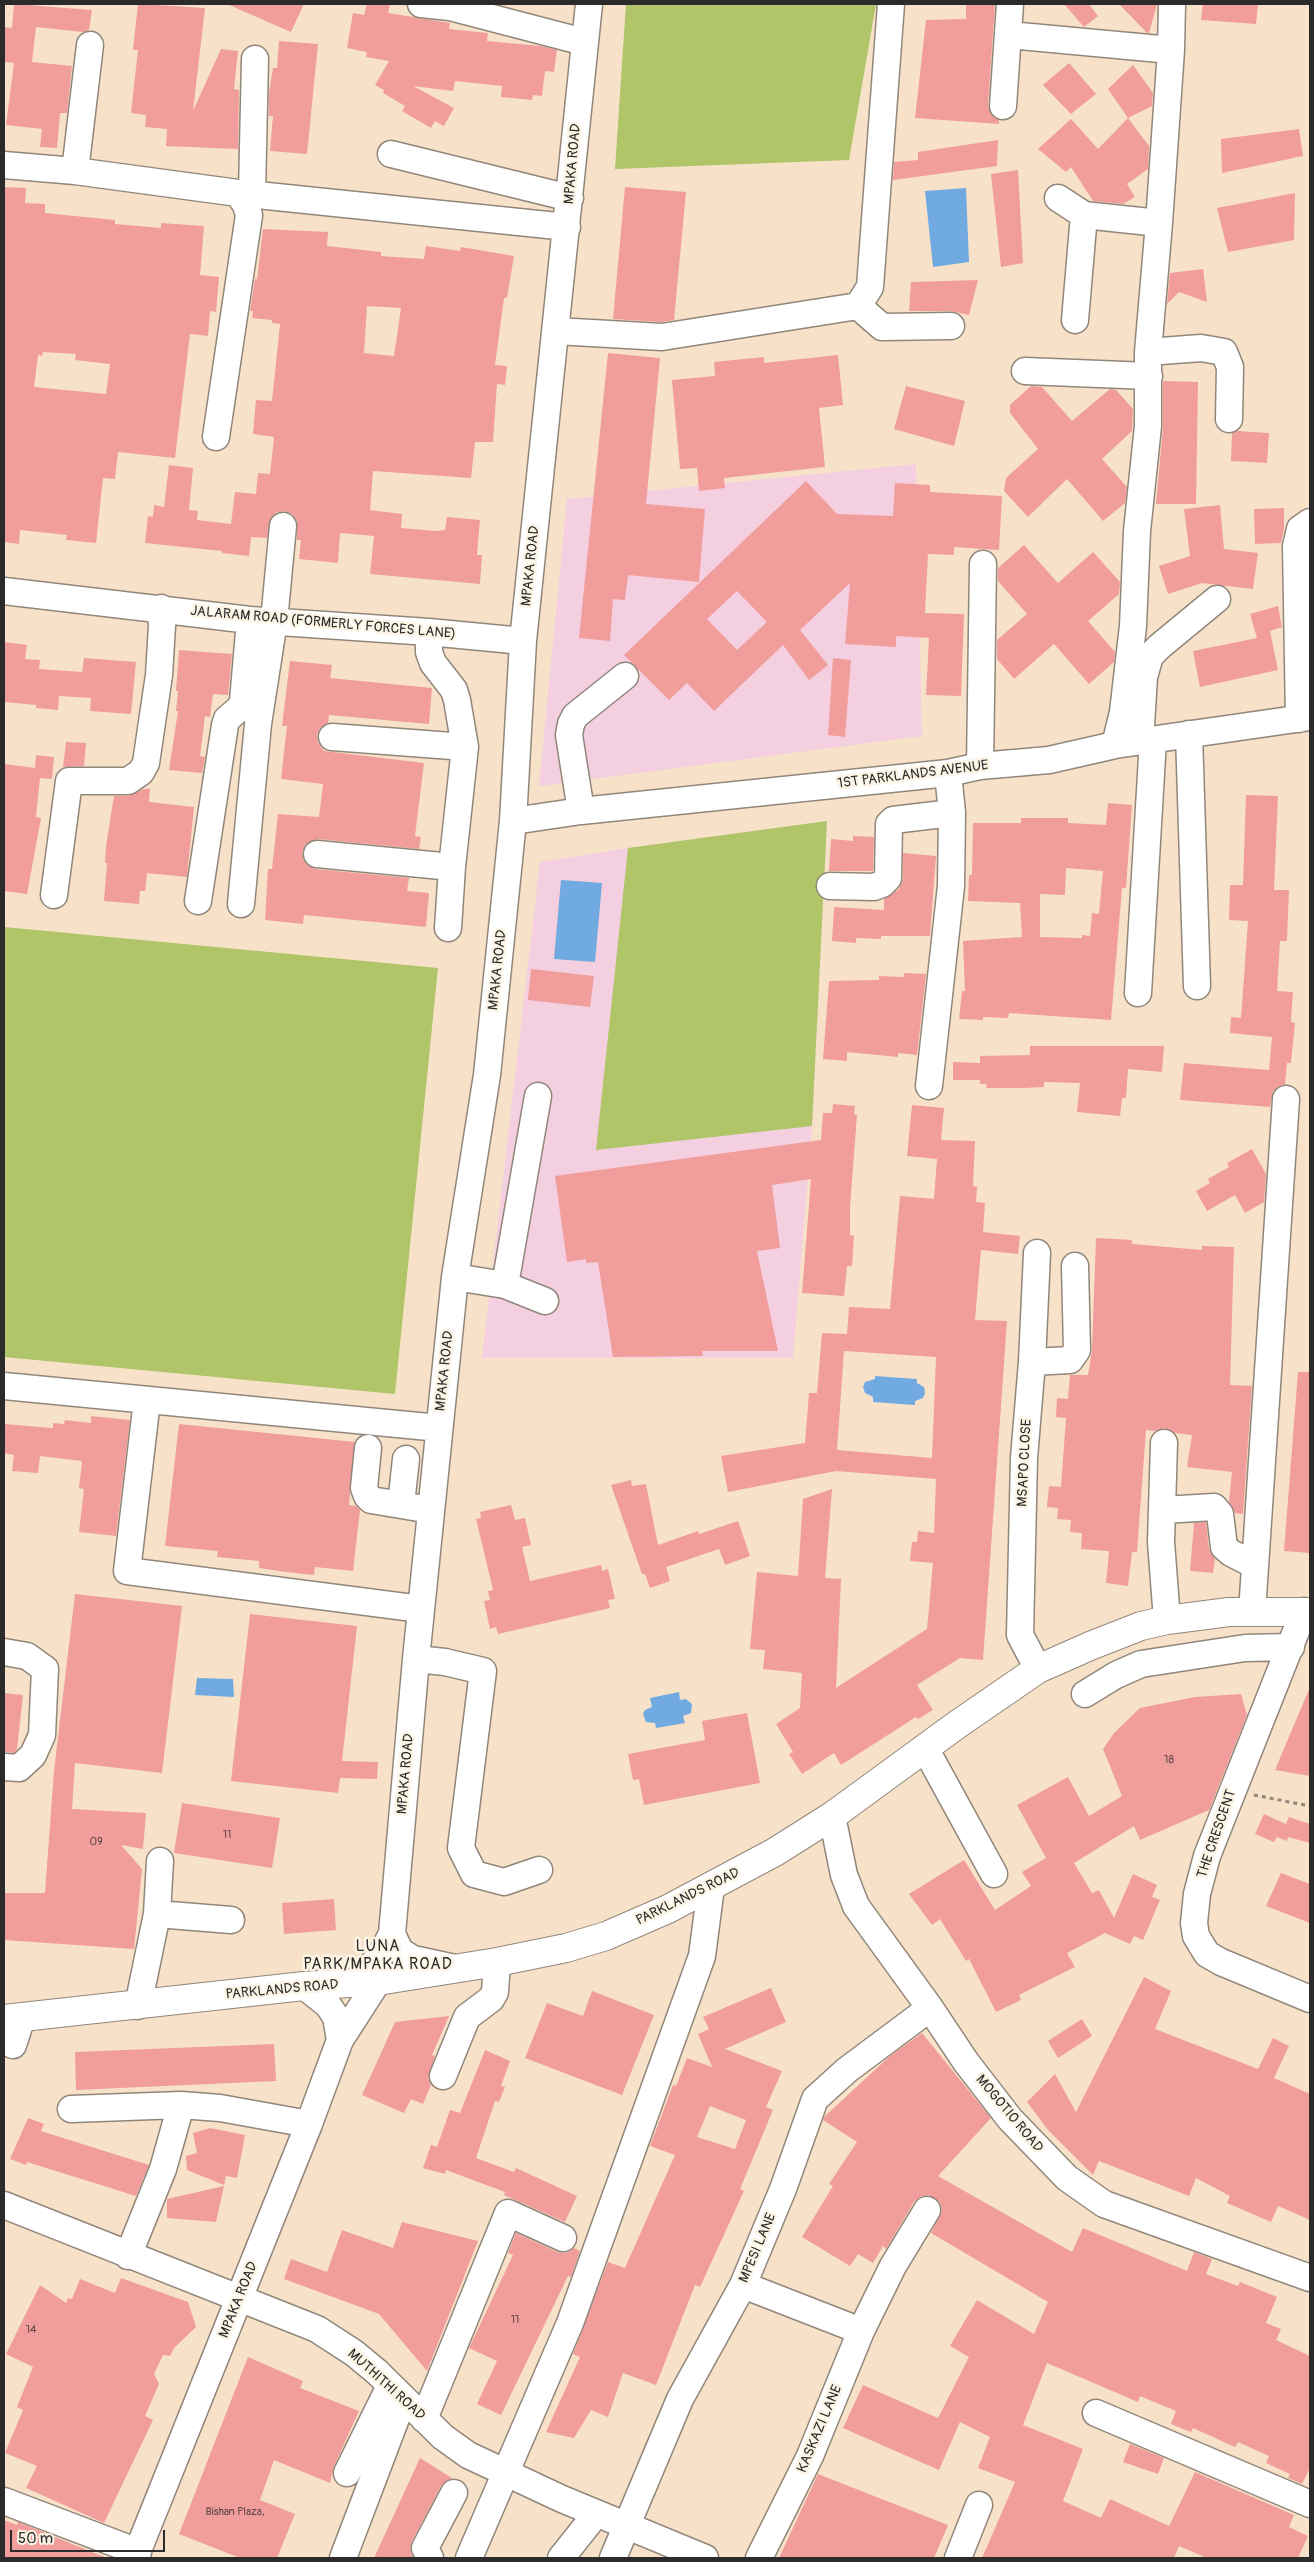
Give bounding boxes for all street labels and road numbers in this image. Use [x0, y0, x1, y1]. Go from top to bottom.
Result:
street label: MPAKA ROAD [561, 123, 585, 205]
street label: MPAKA ROAD [518, 525, 544, 607]
street label: JALARAM ROAD (FORMERLY FORCES LANE) [189, 603, 457, 643]
street label: 1ST PARKLANDS AVENUE [837, 757, 989, 793]
street label: MPAKA ROAD [485, 929, 511, 1011]
street label: MPAKA ROAD [432, 1330, 458, 1412]
street label: MSAPO CLOSE [1014, 1419, 1036, 1507]
street label: MPAKA ROAD [394, 1733, 418, 1815]
street label: THE CRESCENT [1194, 1788, 1240, 1880]
street label: PARKLANDS ROAD [633, 1865, 743, 1929]
street label: PARKLANDS ROAD [225, 1977, 339, 2003]
street label: MOGOTIO ROAD [972, 2072, 1046, 2156]
street label: MPESI LANE [736, 2211, 780, 2285]
street label: MPAKA ROAD [216, 2259, 262, 2341]
street label: MUTHITHI ROAD [344, 2346, 428, 2424]
street label: KASKAZI LANE [794, 2383, 846, 2475]

